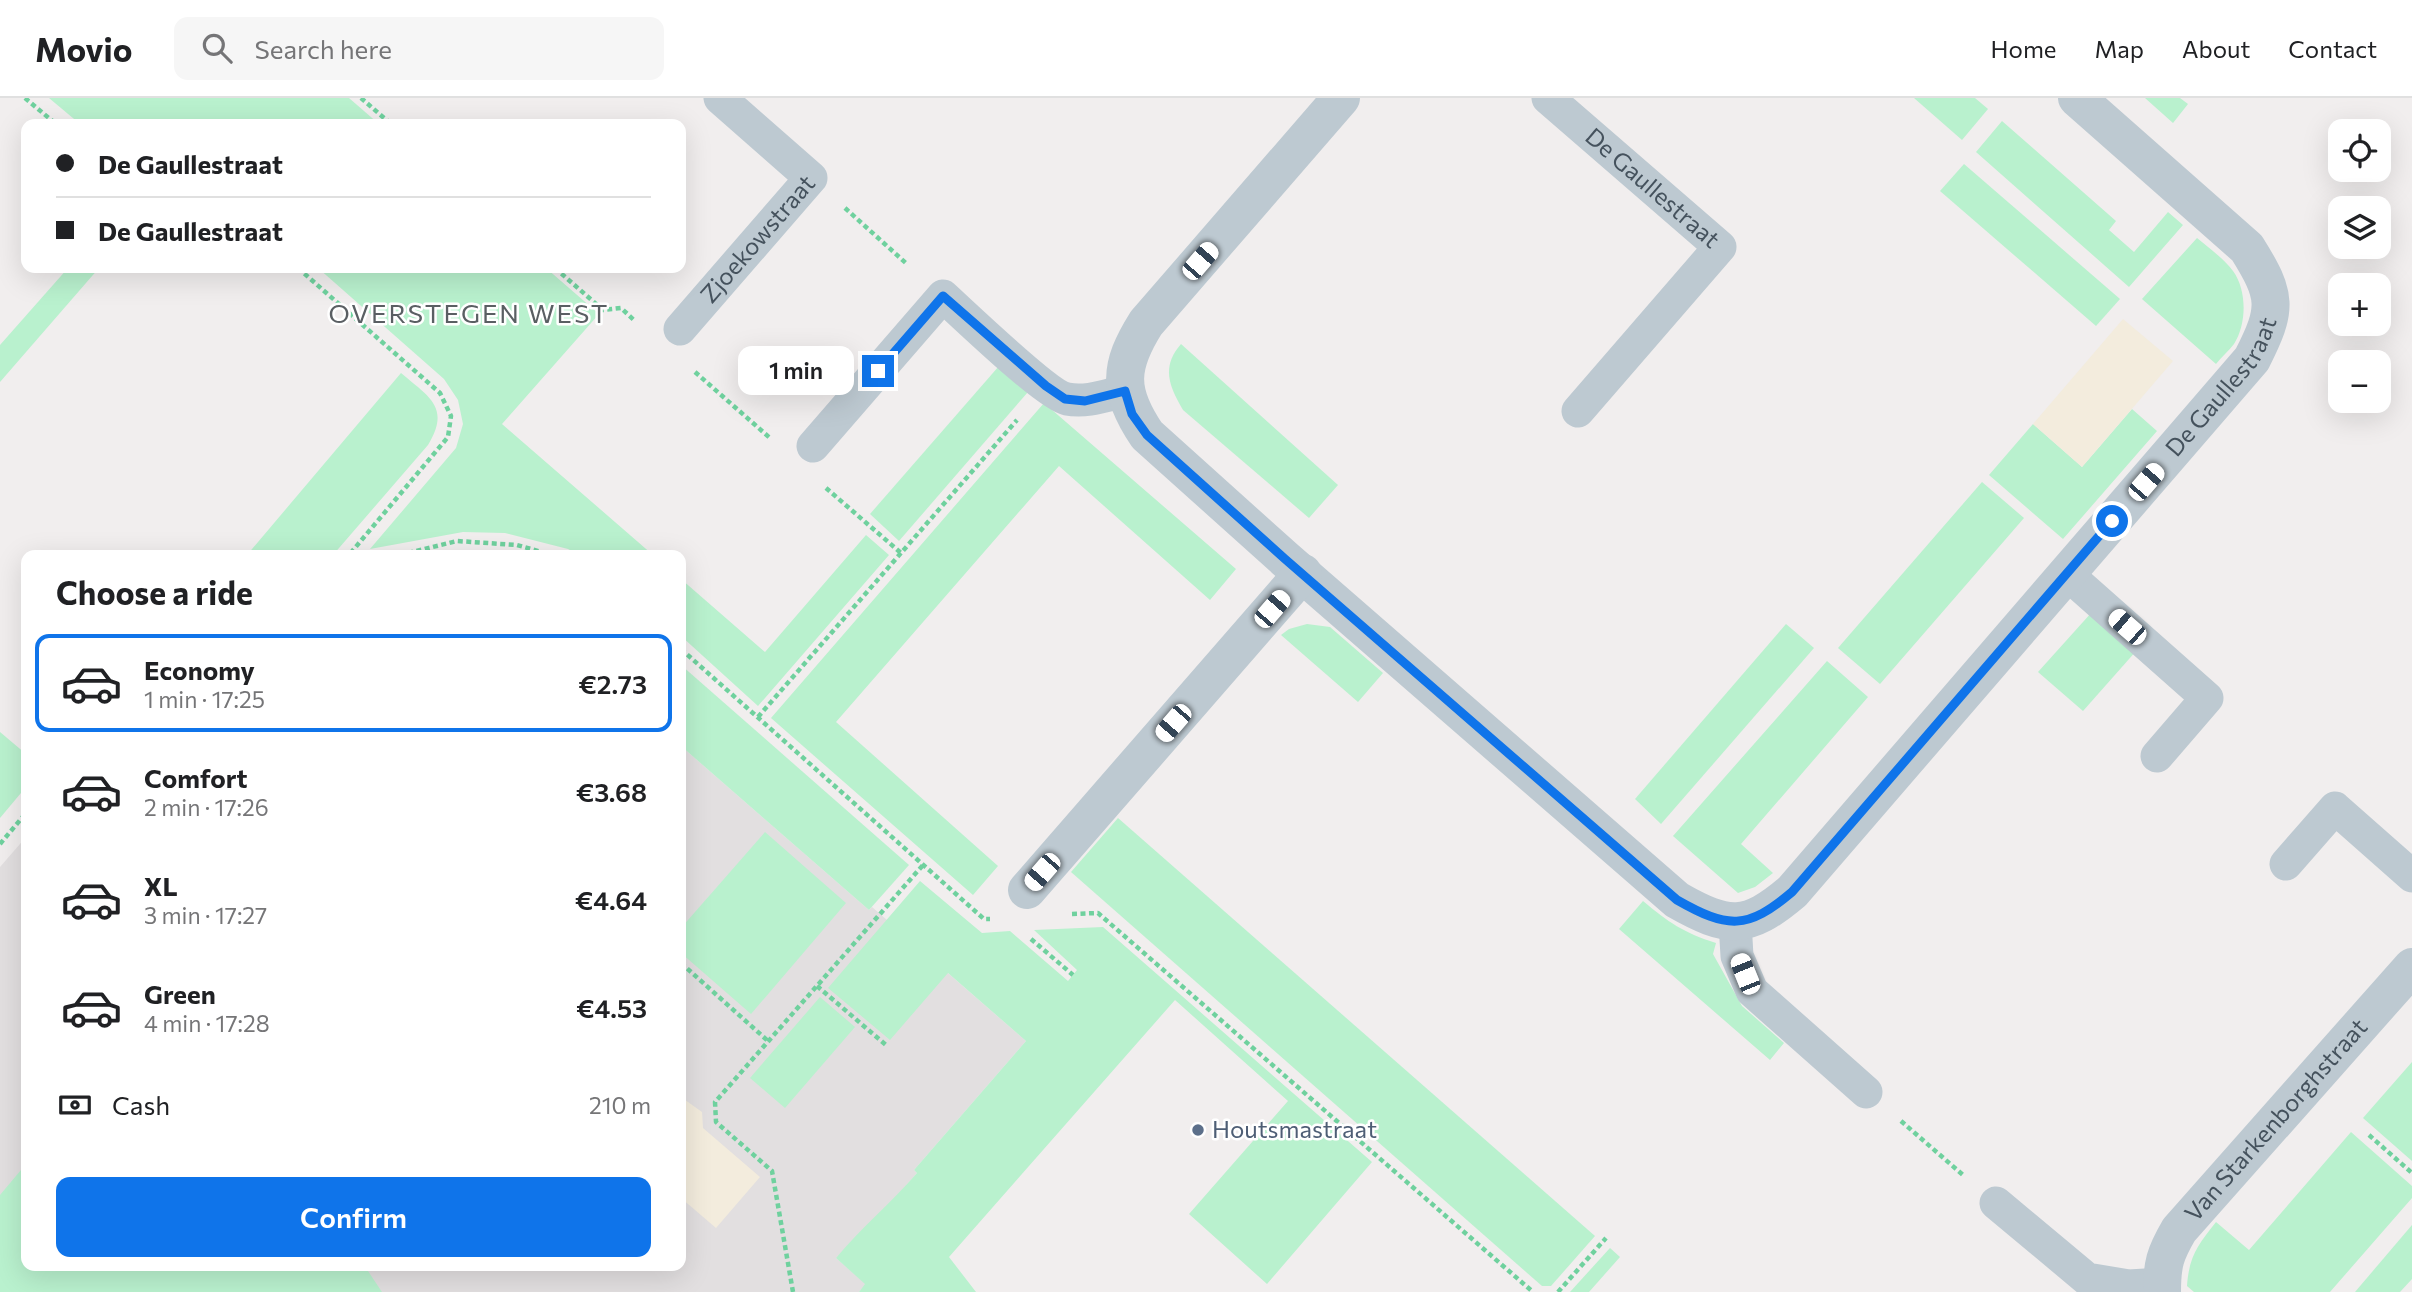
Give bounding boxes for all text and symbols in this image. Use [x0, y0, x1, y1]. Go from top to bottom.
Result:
search box [174, 17, 664, 80]
text: Movio [35, 28, 132, 69]
icon: search [198, 29, 236, 67]
text: Search here [254, 33, 392, 64]
text: Home [1991, 34, 2057, 63]
text: Map [2095, 34, 2144, 63]
text: About [2182, 34, 2250, 63]
text: Contact [2288, 34, 2377, 63]
map controls [2328, 119, 2391, 413]
button: locate [2328, 119, 2391, 182]
street label: De Gaullestraat [1580, 121, 1727, 253]
text: De Gaullestraat [98, 148, 283, 179]
street label: Zjoekowstraat [694, 168, 820, 308]
button: layers [2328, 196, 2391, 259]
text: De Gaullestraat [98, 215, 283, 246]
car [1179, 238, 1222, 284]
button: + [2328, 273, 2391, 336]
district label: OVERSTEGEN WEST [328, 297, 610, 328]
street label: De Gaullestraat [2159, 313, 2282, 462]
callout: 1 min [738, 346, 854, 396]
button: − [2328, 350, 2391, 413]
route end [862, 355, 894, 387]
text: 1 min [769, 356, 823, 384]
car [2125, 459, 2168, 505]
route start [2096, 505, 2128, 537]
text: Choose a ride [56, 572, 253, 612]
car [1251, 586, 1294, 632]
car [2105, 605, 2150, 649]
icon: car [60, 652, 123, 715]
text: Economy [144, 654, 255, 685]
text: €2.73 [579, 668, 647, 699]
text: 1 min · 17:25 [144, 685, 265, 713]
car [1152, 700, 1195, 746]
icon: car [60, 760, 123, 823]
text: Comfort [144, 762, 247, 793]
text: €3.68 [576, 776, 647, 807]
text: 2 min · 17:26 [144, 793, 269, 821]
car [1021, 849, 1064, 895]
icon: car [60, 868, 123, 931]
text: XL [144, 870, 178, 901]
text: €4.64 [575, 884, 647, 915]
text: 3 min · 17:27 [144, 901, 267, 929]
car [1728, 951, 1763, 997]
icon: car [60, 976, 123, 1039]
text: Green [144, 978, 216, 1009]
text: €4.53 [576, 992, 647, 1023]
text: 4 min · 17:28 [144, 1009, 270, 1037]
street label: Van Starkenborghstraat [2178, 1012, 2373, 1227]
icon: cash [56, 1086, 94, 1124]
text: Cash [112, 1089, 170, 1120]
text: 210 m [589, 1091, 651, 1119]
place label: Houtsmastraat [1212, 1114, 1377, 1143]
marker: Houtsmastraat [1190, 1122, 1206, 1138]
button: Confirm [56, 1177, 651, 1257]

